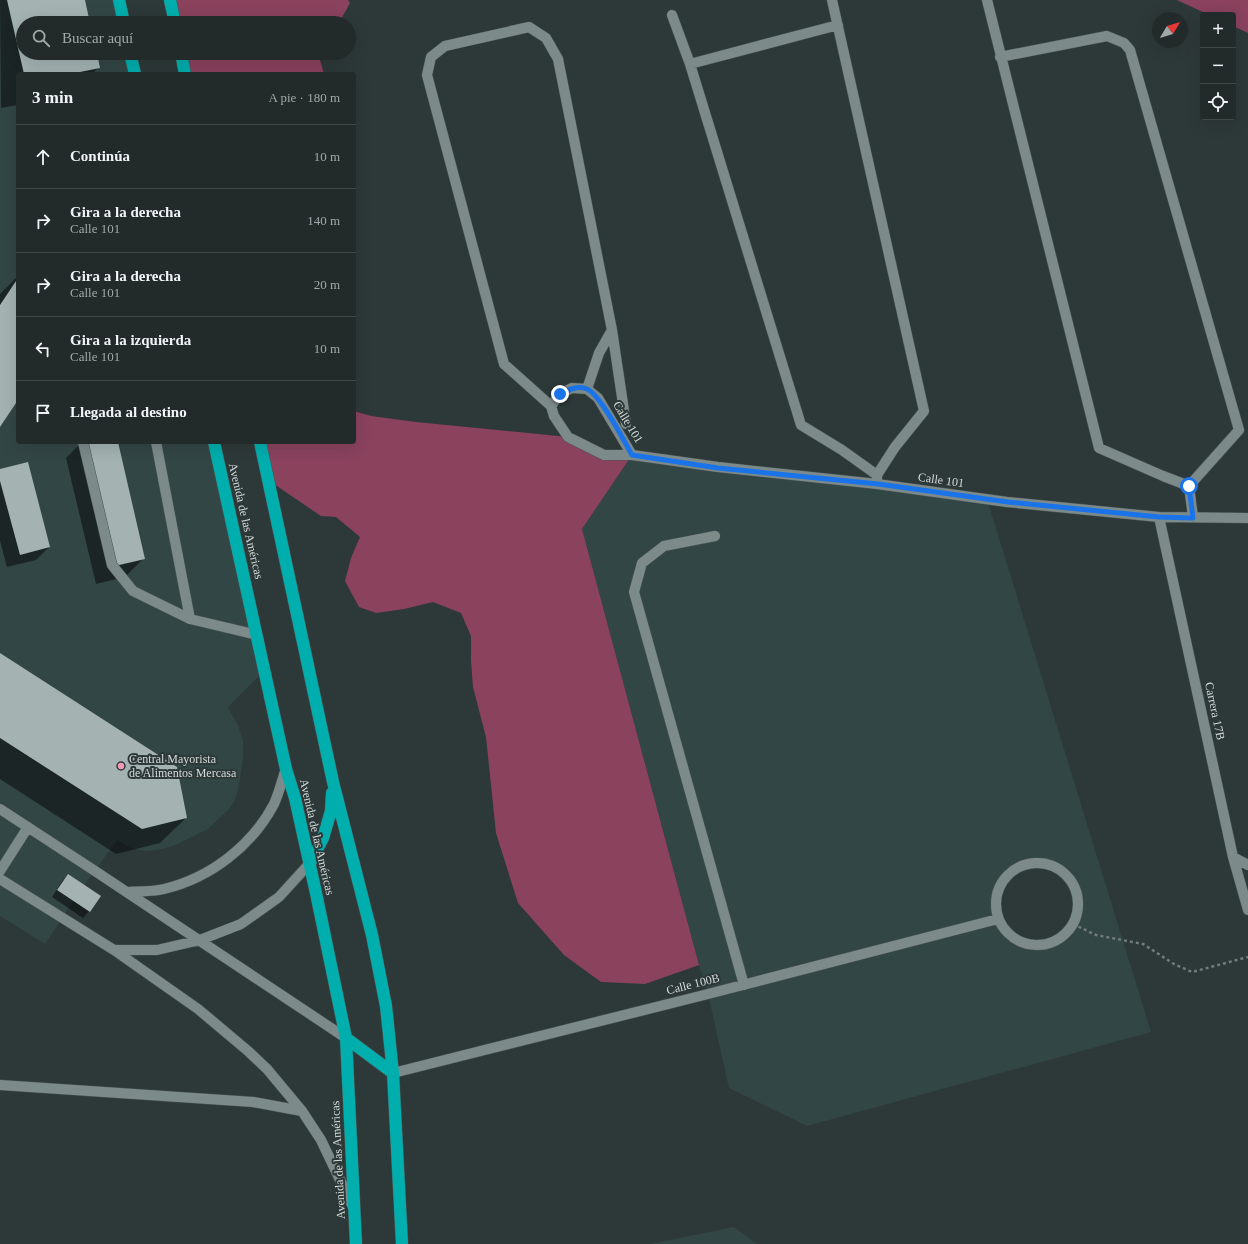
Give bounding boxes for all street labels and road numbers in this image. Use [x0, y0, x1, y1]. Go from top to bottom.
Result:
street label: Calle 101 [610, 399, 646, 445]
street label: Avenida de las Américas [226, 462, 266, 581]
street label: Calle 101 [917, 470, 965, 490]
street label: Carrera 17B [1202, 681, 1228, 741]
street label: Avenida de las Américas [297, 778, 337, 897]
street label: Calle 100B [665, 971, 721, 997]
street label: Avenida de las Américas [328, 1100, 348, 1220]

